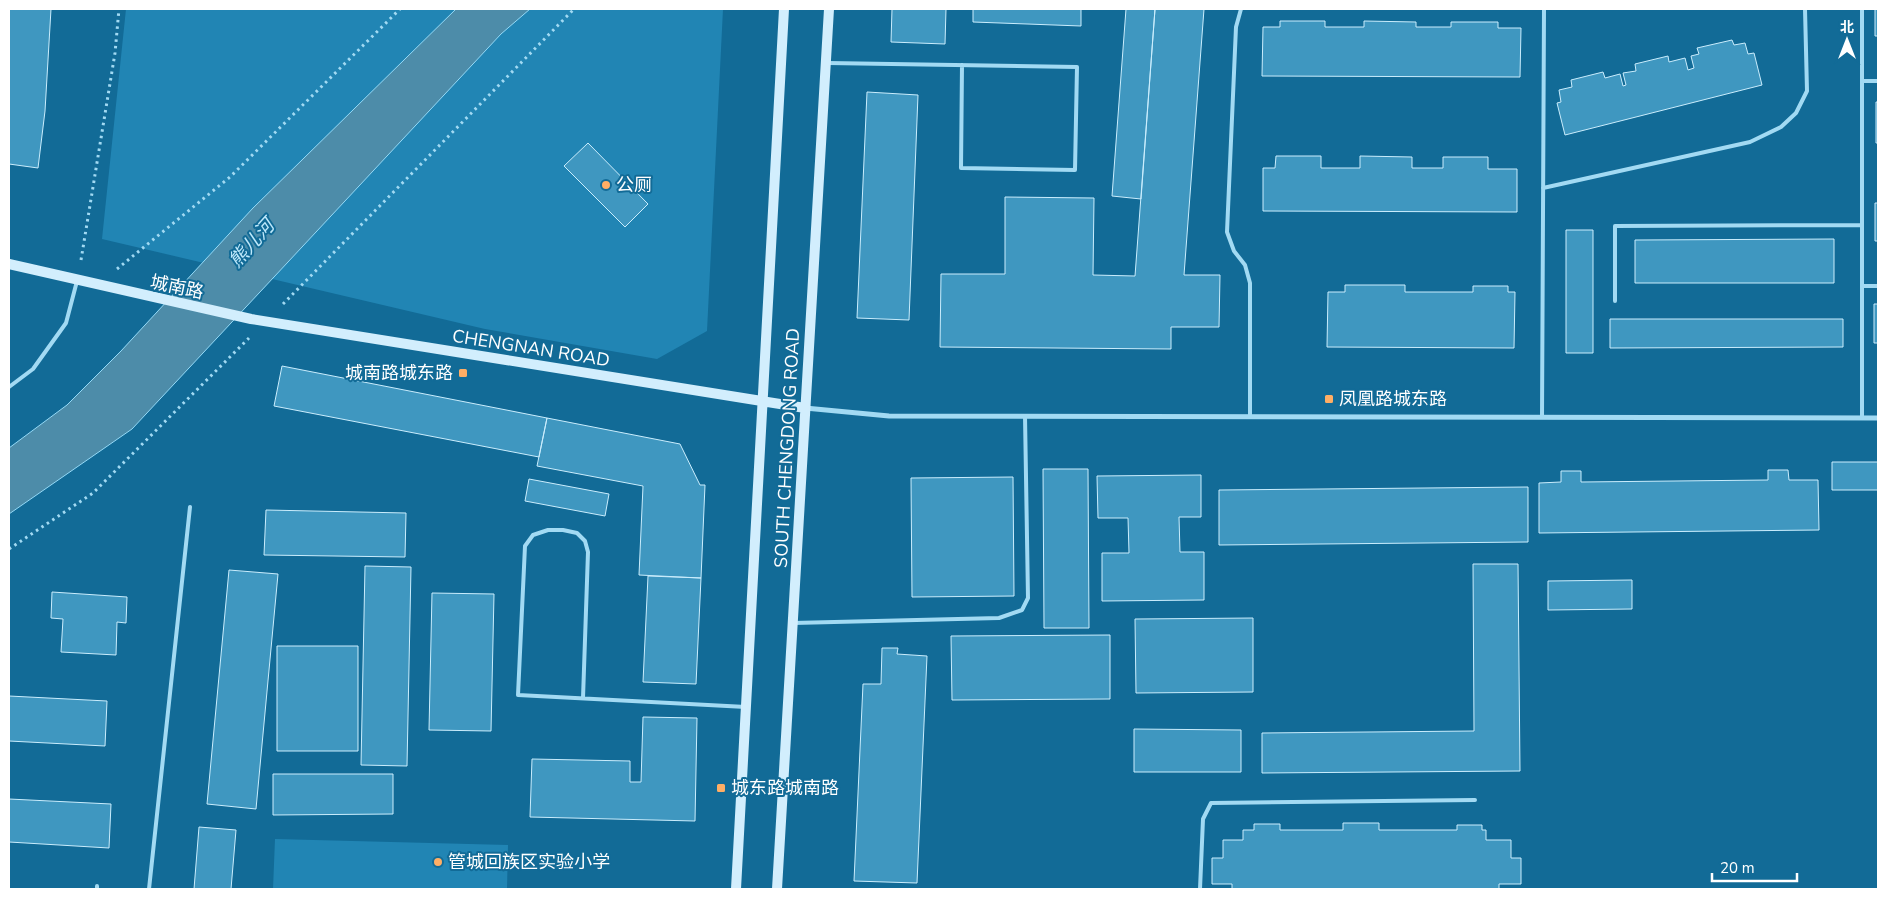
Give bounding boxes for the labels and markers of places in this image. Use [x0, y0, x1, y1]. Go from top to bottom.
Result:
place label: 公厕 [616, 173, 652, 197]
marker: 公厕 [600, 179, 612, 191]
place label: 城南路城东路 [345, 361, 453, 385]
marker: 城南路城东路 [457, 367, 469, 379]
place label: 凤凰路城东路 [1339, 387, 1447, 411]
marker: 凤凰路城东路 [1323, 393, 1335, 405]
place label: 城东路城南路 [731, 776, 839, 800]
marker: 城东路城南路 [715, 782, 727, 794]
place label: 管城回族区实验小学 [448, 850, 610, 874]
marker: 管城回族区实验小学 [432, 856, 444, 868]

